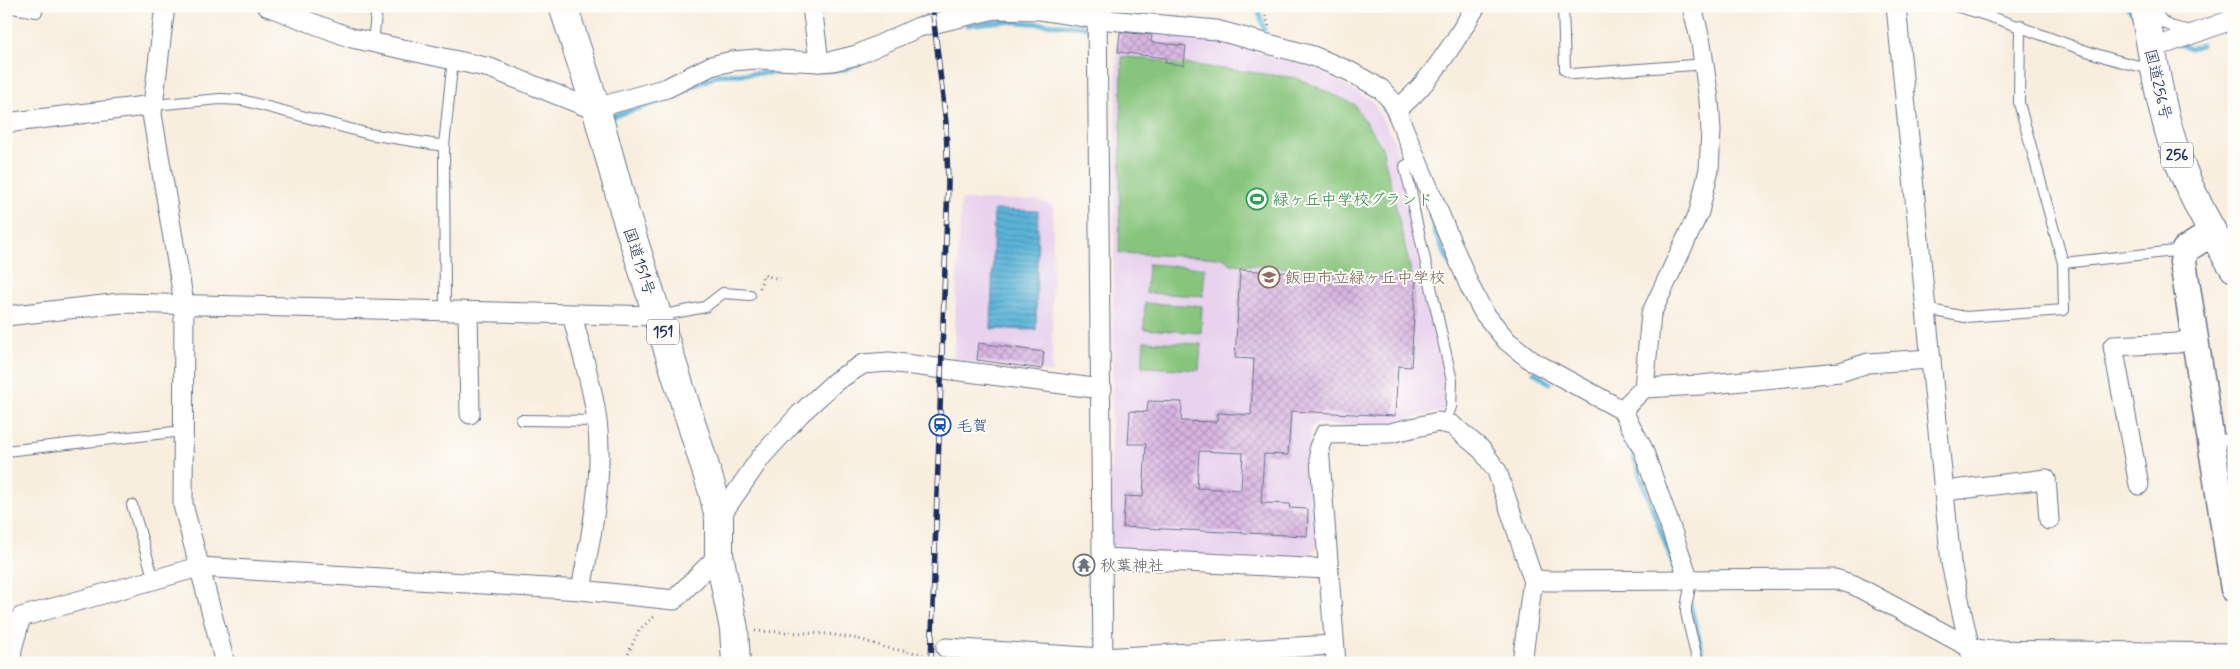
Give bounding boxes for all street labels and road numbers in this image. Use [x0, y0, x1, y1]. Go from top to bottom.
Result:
street label: 国道256号 [2139, 47, 2176, 122]
road number: 256 [2161, 142, 2193, 168]
street label: 国道151号 [618, 225, 659, 298]
road number: 151 [647, 320, 679, 344]

